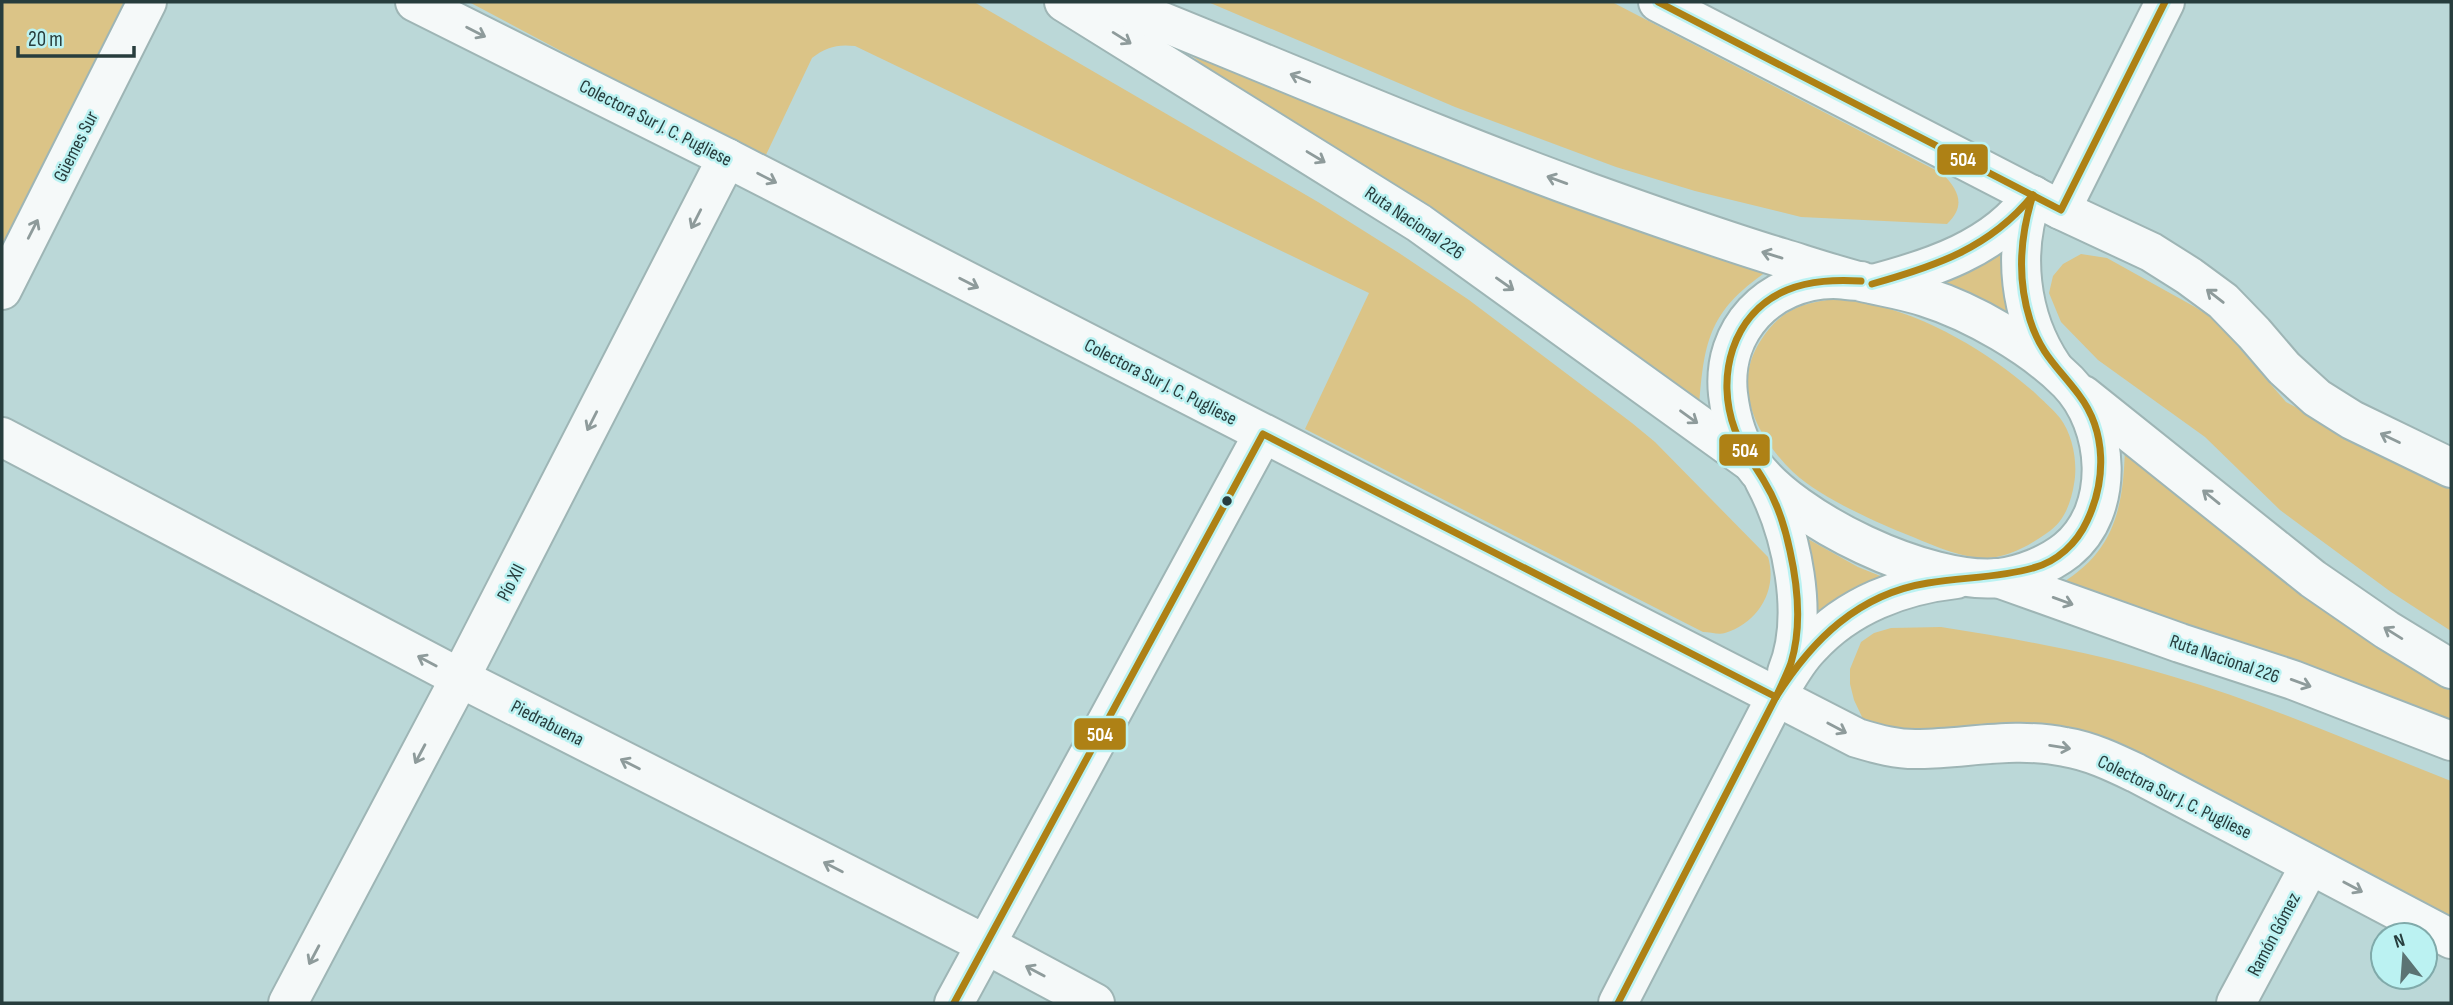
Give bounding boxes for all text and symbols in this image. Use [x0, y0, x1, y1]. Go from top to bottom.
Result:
scale bar [18, 14, 133, 58]
one-way arrow [465, 26, 486, 40]
text: 20 m [28, 27, 63, 52]
one-way arrow [1111, 31, 1131, 45]
one-way arrow [1290, 70, 1311, 83]
street label: Colectora Sur J. C. Pugliese [575, 75, 735, 172]
street label: Güemes Sur [49, 107, 104, 186]
line badge: 504 [1936, 143, 1989, 176]
text: 504 [1950, 149, 1976, 172]
one-way arrow [1305, 150, 1325, 164]
one-way arrow [756, 172, 777, 186]
one-way arrow [1546, 173, 1568, 185]
street label: Ruta Nacional 226 [1360, 182, 1468, 265]
one-way arrow [689, 208, 703, 229]
one-way arrow [26, 219, 40, 240]
one-way arrow [1761, 247, 1783, 260]
one-way arrow [959, 276, 979, 290]
one-way arrow [1495, 277, 1514, 291]
one-way arrow [2207, 289, 2225, 304]
street label: Colectora Sur J. C. Pugliese [1080, 334, 1240, 431]
one-way arrow [585, 410, 599, 431]
one-way arrow [1679, 410, 1698, 424]
one-way arrow [2380, 431, 2401, 445]
line badge: 504 [1718, 433, 1771, 467]
text: 504 [1732, 440, 1758, 463]
one-way arrow [2203, 489, 2221, 504]
unlabelled marker [1220, 494, 1234, 508]
street label: Pío XII [492, 560, 530, 605]
one-way arrow [2051, 596, 2073, 608]
one-way arrow [2383, 626, 2403, 640]
street label: Ruta Nacional 226 [2167, 630, 2283, 689]
one-way arrow [417, 653, 438, 667]
one-way arrow [2289, 678, 2311, 690]
street label: Piedrabuena [507, 695, 588, 751]
line badge: 504 [1073, 717, 1127, 751]
one-way arrow [1826, 722, 1847, 735]
text: 504 [1087, 724, 1113, 747]
one-way arrow [2048, 741, 2071, 754]
one-way arrow [413, 743, 427, 763]
street label: Colectora Sur J. C. Pugliese [2094, 750, 2255, 845]
one-way arrow [620, 757, 641, 771]
one-way arrow [823, 860, 844, 874]
one-way arrow [2342, 880, 2362, 894]
street label: Ramón Gómez [2243, 889, 2306, 980]
north arrow [2369, 921, 2439, 991]
text: N [2391, 929, 2408, 954]
one-way arrow [306, 944, 320, 964]
one-way arrow [1025, 964, 1046, 977]

